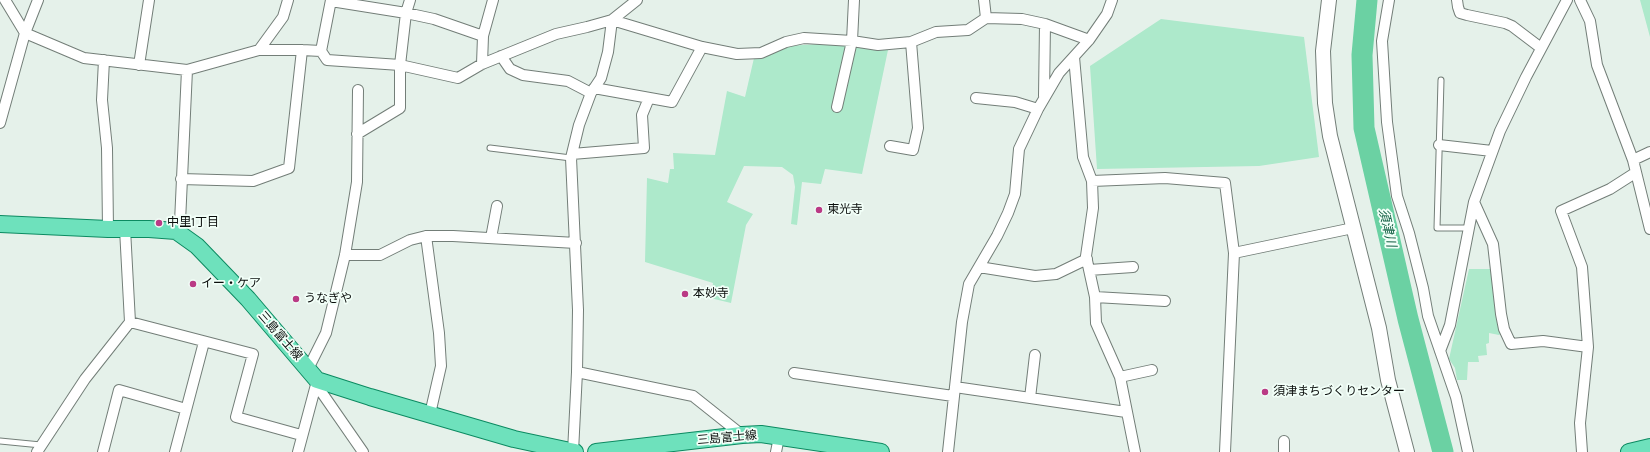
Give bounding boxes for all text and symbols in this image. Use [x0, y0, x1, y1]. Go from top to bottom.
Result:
place label: 東光寺 [827, 203, 863, 217]
marker: 東光寺 [814, 205, 824, 215]
water label: 須津川 [1375, 207, 1399, 249]
place label: 中里1丁目 [167, 216, 219, 230]
marker: 中里1丁目 [154, 218, 164, 228]
place label: イー・ケア [201, 277, 261, 291]
marker: イー・ケア [188, 279, 198, 289]
place label: 本妙寺 [693, 287, 729, 301]
marker: 本妙寺 [680, 289, 690, 299]
place label: うなぎや [304, 292, 352, 306]
marker: うなぎや [291, 294, 301, 304]
street label: 三島富士線 [255, 309, 305, 363]
place label: 須津まちづくりセンター [1273, 385, 1405, 399]
marker: 須津まちづくりセンター [1260, 387, 1270, 397]
street label: 三島富士線 [696, 428, 758, 448]

